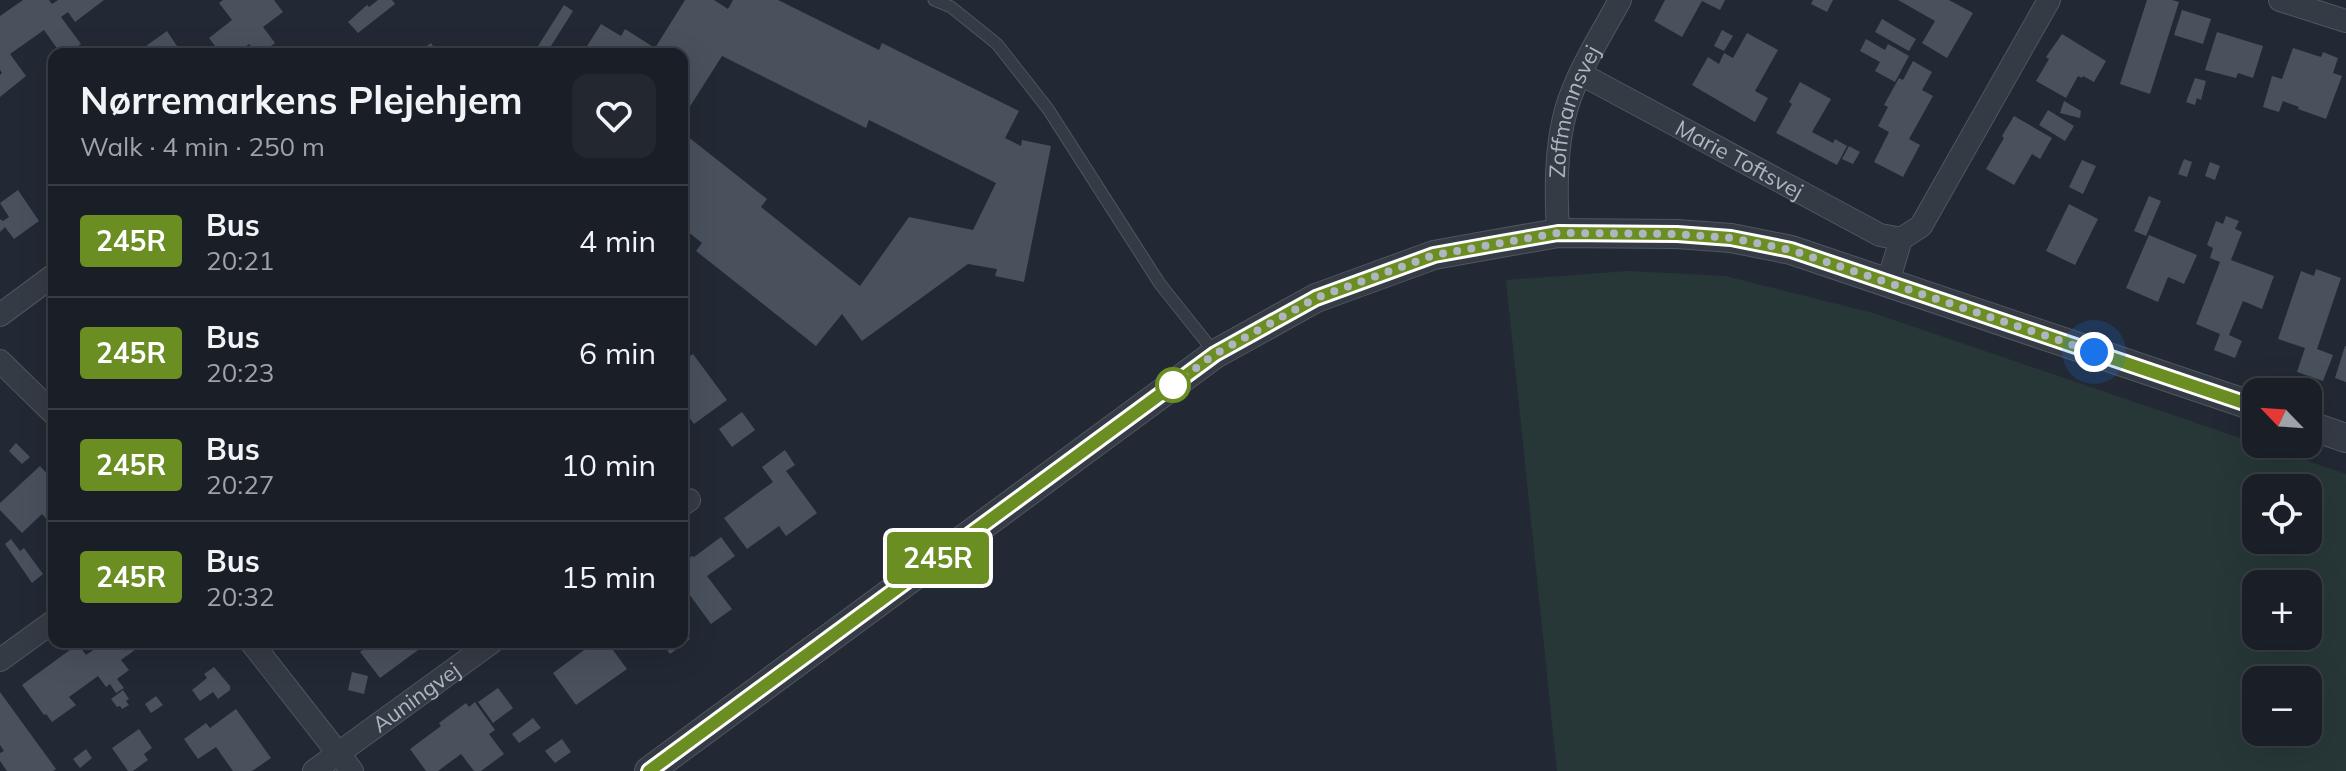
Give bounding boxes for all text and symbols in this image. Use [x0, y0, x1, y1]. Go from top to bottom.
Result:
street label: Zoffmannsvej [1543, 40, 1606, 178]
button: heart [572, 74, 656, 158]
text: Nørremarkens Plejehjem [80, 76, 523, 124]
street label: Marie Toftsvej [1671, 114, 1808, 205]
text: Walk · 4 min · 250 m [80, 130, 325, 163]
text: Bus [206, 206, 260, 244]
text: 4 min [579, 222, 656, 260]
text: 245R [96, 223, 166, 258]
text: 20:21 [206, 244, 274, 277]
text: Bus [206, 318, 260, 356]
your location [2074, 332, 2114, 372]
text: 6 min [579, 334, 656, 372]
text: 245R [96, 335, 166, 370]
text: 20:23 [206, 356, 274, 389]
unlabelled marker [1156, 368, 1190, 402]
north arrow [2242, 378, 2322, 458]
map controls [2242, 378, 2322, 746]
text: Bus [206, 430, 260, 468]
text: 10 min [561, 446, 656, 484]
text: 245R [96, 447, 166, 482]
text: 20:27 [206, 468, 274, 501]
button: locate [2242, 474, 2322, 554]
line badge: 245R [882, 532, 994, 584]
text: 245R [903, 540, 973, 575]
text: Bus [206, 542, 260, 580]
text: 15 min [561, 558, 656, 596]
text: 245R [96, 559, 166, 594]
button: + [2242, 570, 2322, 650]
text: 20:32 [206, 580, 274, 613]
street label: Auningvej [367, 656, 466, 738]
button: − [2242, 666, 2322, 746]

